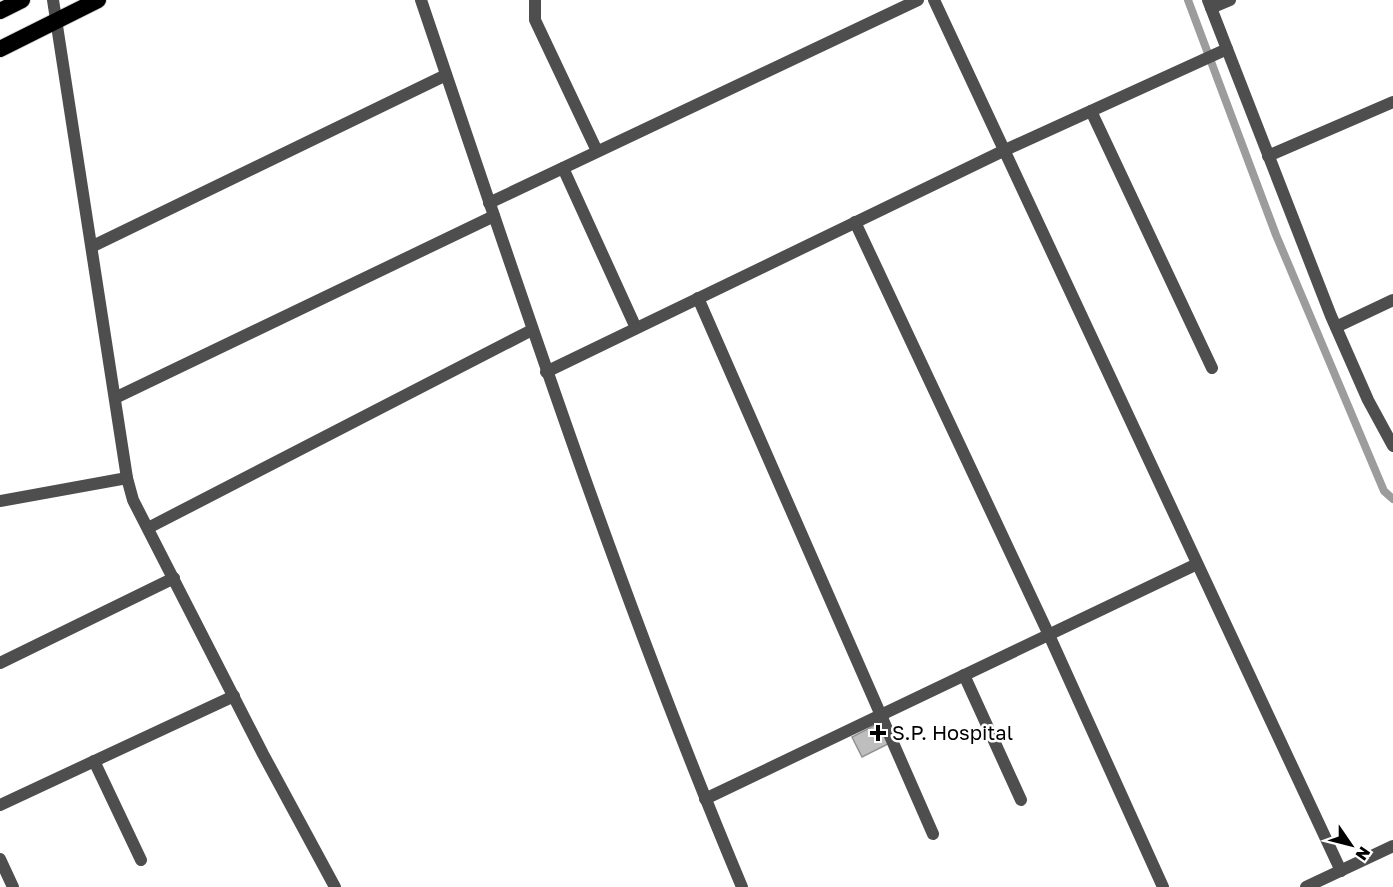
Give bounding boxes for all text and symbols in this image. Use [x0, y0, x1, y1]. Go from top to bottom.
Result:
place label: S.P. Hospital [892, 720, 1013, 744]
marker: S.P. Hospital [869, 724, 887, 742]
north arrow [1321, 815, 1381, 875]
text: N [1352, 843, 1375, 864]

